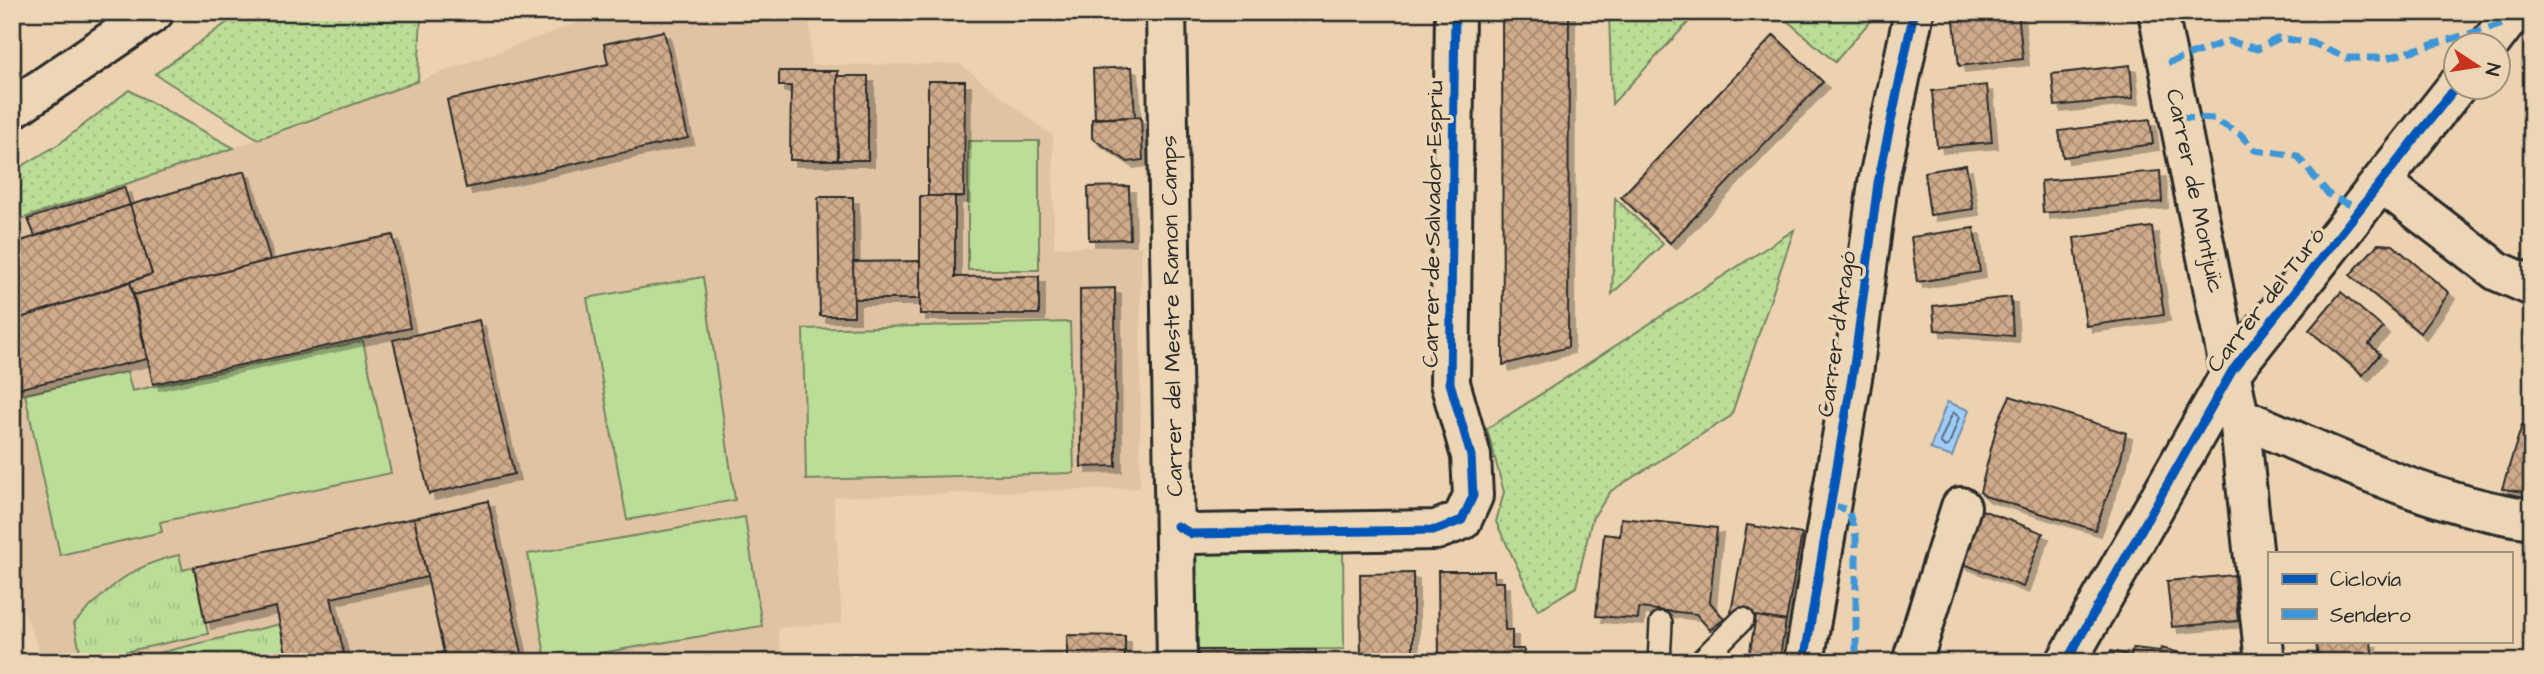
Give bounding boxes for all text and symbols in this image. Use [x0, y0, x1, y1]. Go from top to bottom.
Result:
north arrow [2442, 32, 2512, 102]
text: N [2478, 61, 2507, 78]
street label: Carrer de Salvador Espriu [1414, 80, 1452, 368]
street label: Carrer de Montjuïc [2158, 86, 2232, 296]
street label: Carrer del Mestre Ramon Camps [1153, 135, 1191, 497]
street label: Carrer del Turó [2199, 221, 2333, 379]
street label: Carrer d'Aragó [1810, 249, 1865, 419]
legend [2268, 552, 2512, 642]
text: Ciclovía [2330, 565, 2402, 594]
text: Sendero [2330, 601, 2411, 630]

